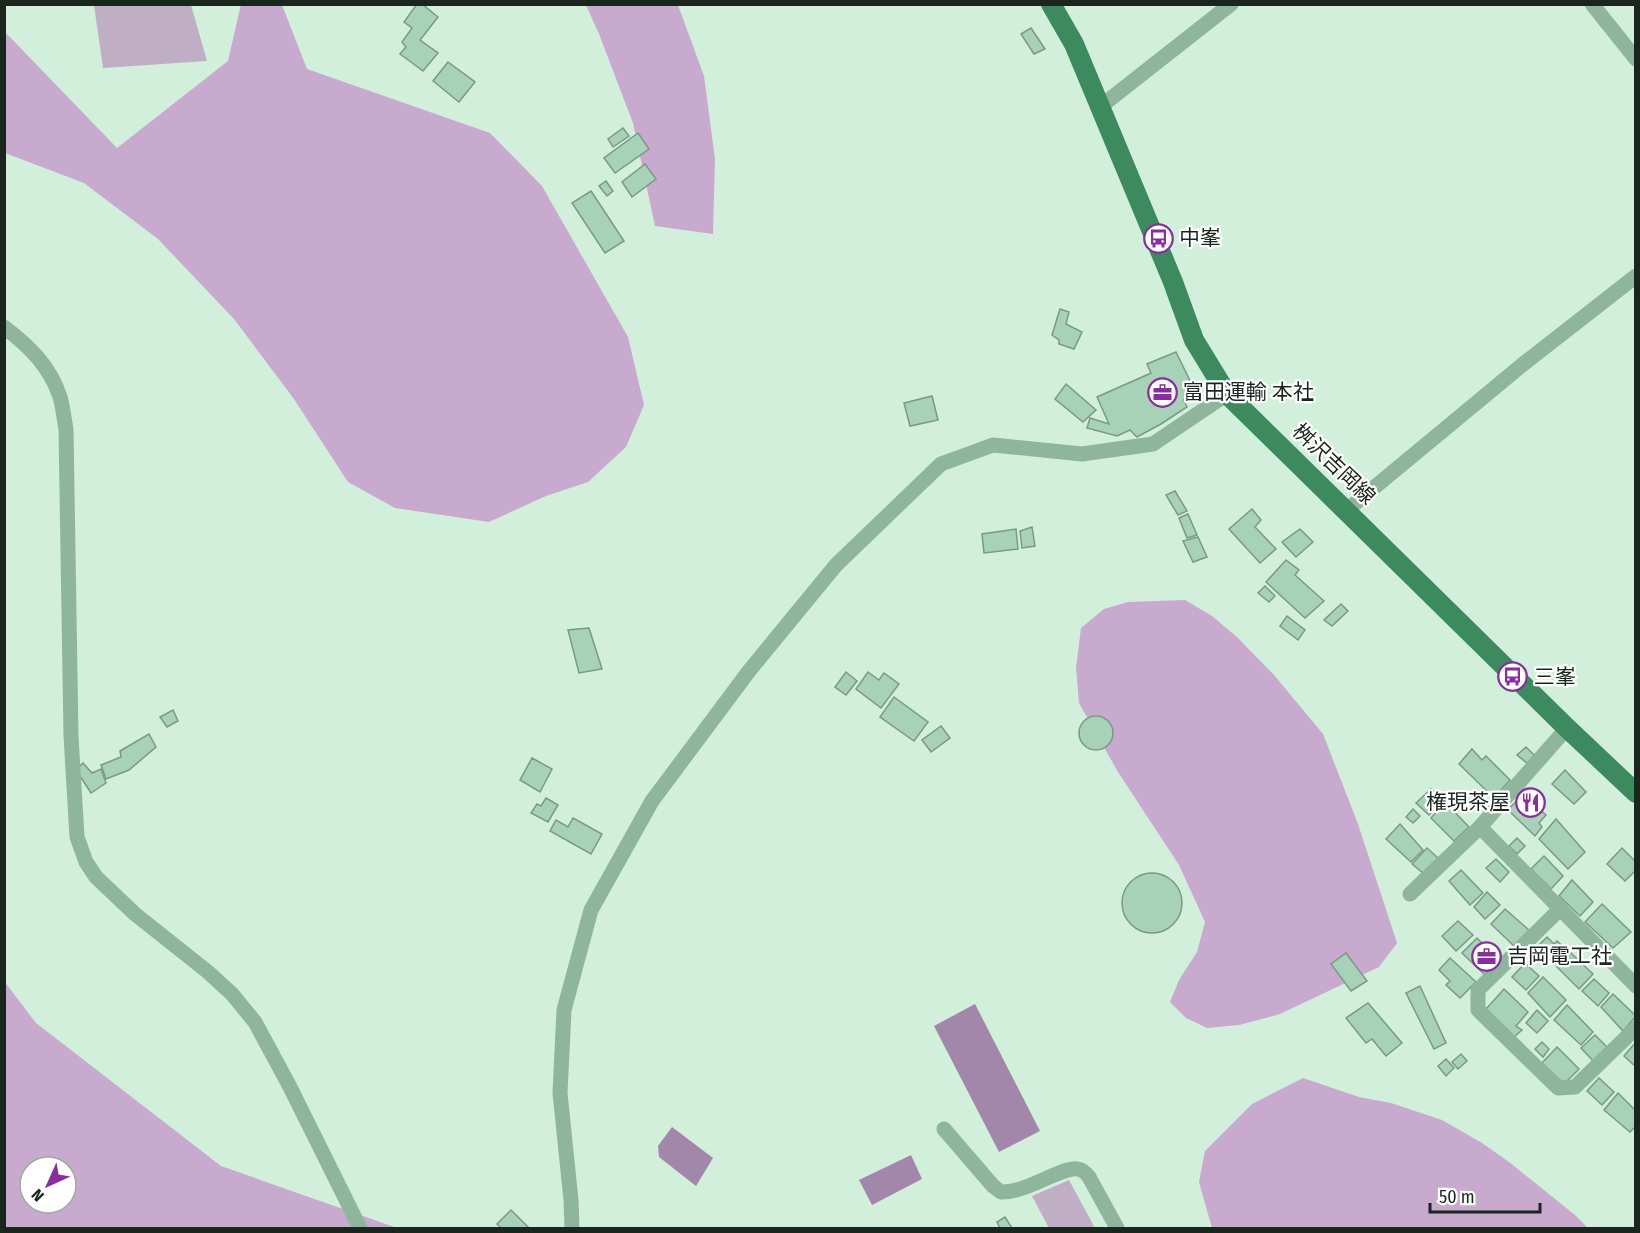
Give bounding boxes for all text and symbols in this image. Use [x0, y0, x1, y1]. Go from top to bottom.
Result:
bus stop icon: 中峯 [1142, 222, 1174, 254]
place label: 中峯 [1179, 225, 1221, 251]
office icon: 富田運輸 本社 [1146, 376, 1178, 408]
place label: 富田運輸 本社 [1183, 379, 1314, 405]
street label: 桝沢吉岡線 [1287, 418, 1381, 510]
bus stop icon: 三峯 [1497, 661, 1529, 693]
place label: 三峯 [1534, 664, 1576, 690]
restaurant icon: 権現茶屋 [1515, 786, 1547, 818]
place label: 権現茶屋 [1426, 789, 1510, 815]
office icon: 吉岡電工社 [1470, 940, 1502, 972]
place label: 吉岡電工社 [1507, 943, 1612, 969]
north arrow [18, 1155, 78, 1215]
scale bar [1430, 1176, 1540, 1214]
text: N [28, 1185, 48, 1205]
text: 50 m [1439, 1186, 1475, 1208]

